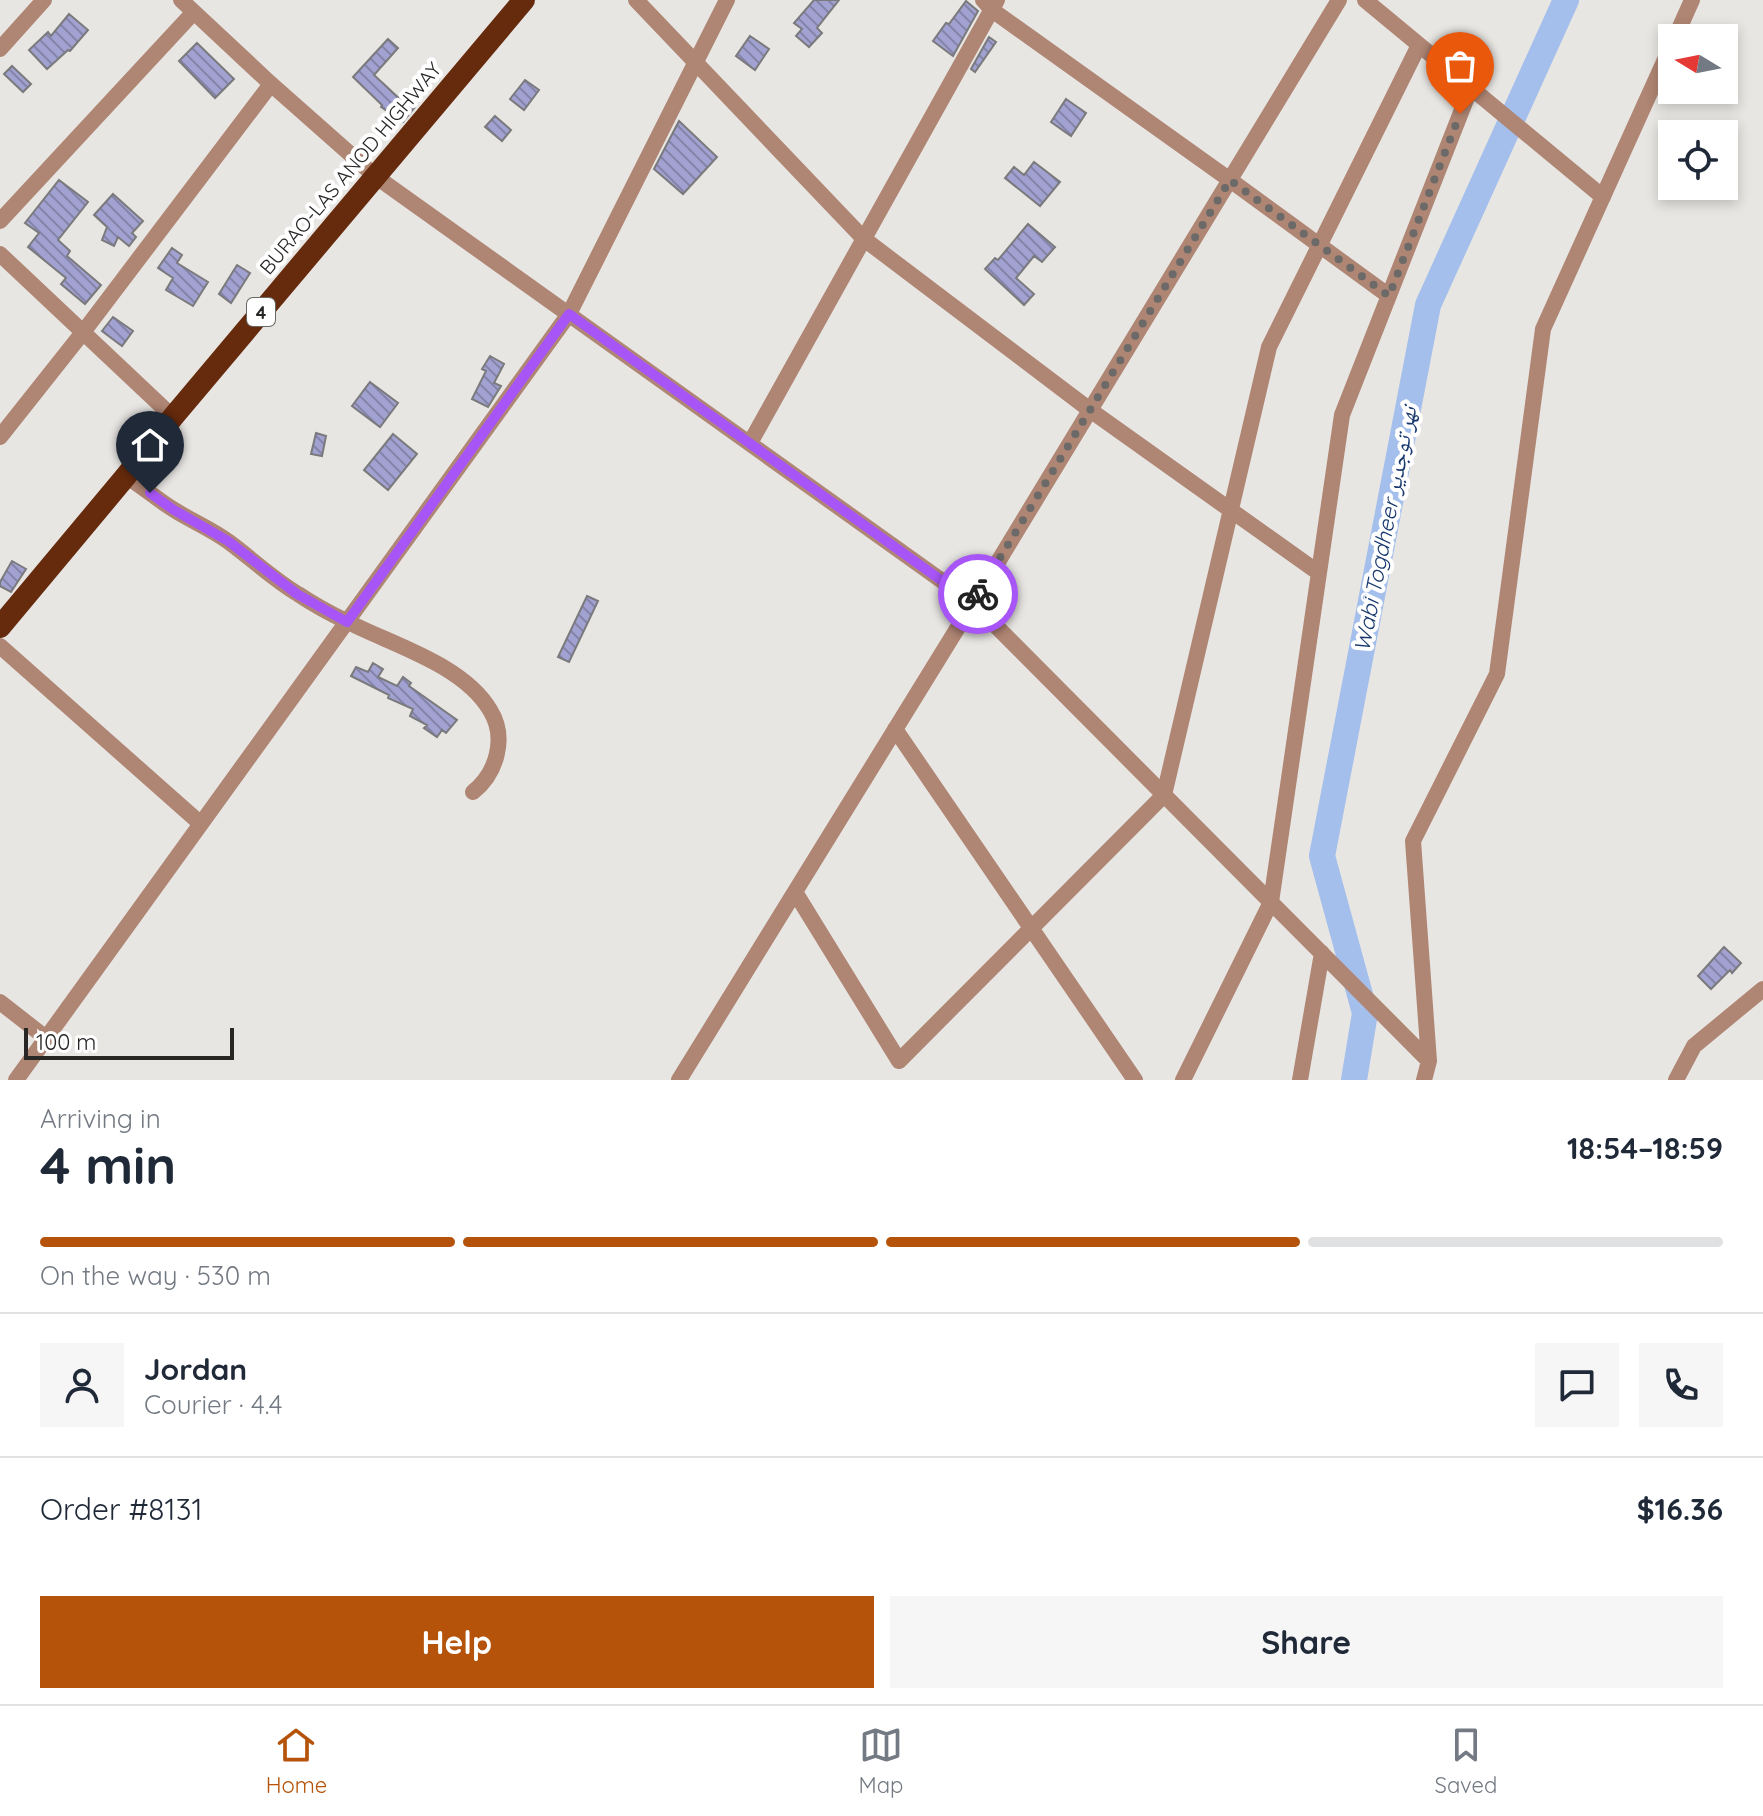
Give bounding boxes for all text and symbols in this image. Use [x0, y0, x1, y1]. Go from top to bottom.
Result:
north arrow [1658, 24, 1738, 104]
map controls [1658, 24, 1738, 200]
pin [1426, 32, 1494, 114]
icon: bag [1438, 44, 1482, 88]
street label: BURAO-LAS ANOD HIGHWAY [254, 57, 446, 279]
button: locate [1658, 120, 1738, 200]
road number: 4 [247, 298, 275, 326]
water label: Wabi Togdheer نهر توجدير [1348, 401, 1423, 654]
pin [116, 411, 184, 493]
icon: home [128, 423, 172, 467]
courier [938, 554, 1018, 634]
icon: bike [956, 572, 1000, 616]
scale bar [24, 1024, 234, 1060]
text: 100 m [36, 1028, 96, 1056]
text: Arriving in [40, 1102, 161, 1135]
text: 18:54–18:59 [1567, 1129, 1723, 1167]
text: 4 min [40, 1132, 176, 1197]
text: On the way · 530 m [40, 1259, 271, 1292]
button: person [40, 1343, 124, 1427]
button: chat [1535, 1343, 1619, 1427]
button: phone [1639, 1343, 1723, 1427]
text: Jordan [144, 1350, 247, 1388]
text: Courier · 4.4 [144, 1388, 282, 1421]
text: Order #8131 [40, 1490, 202, 1528]
text: $16.36 [1637, 1490, 1723, 1528]
button: Help [40, 1596, 874, 1688]
button: Share [890, 1596, 1723, 1688]
tab: Home [266, 1723, 327, 1799]
tab: Map [859, 1723, 903, 1799]
tab: Saved [1435, 1723, 1497, 1799]

